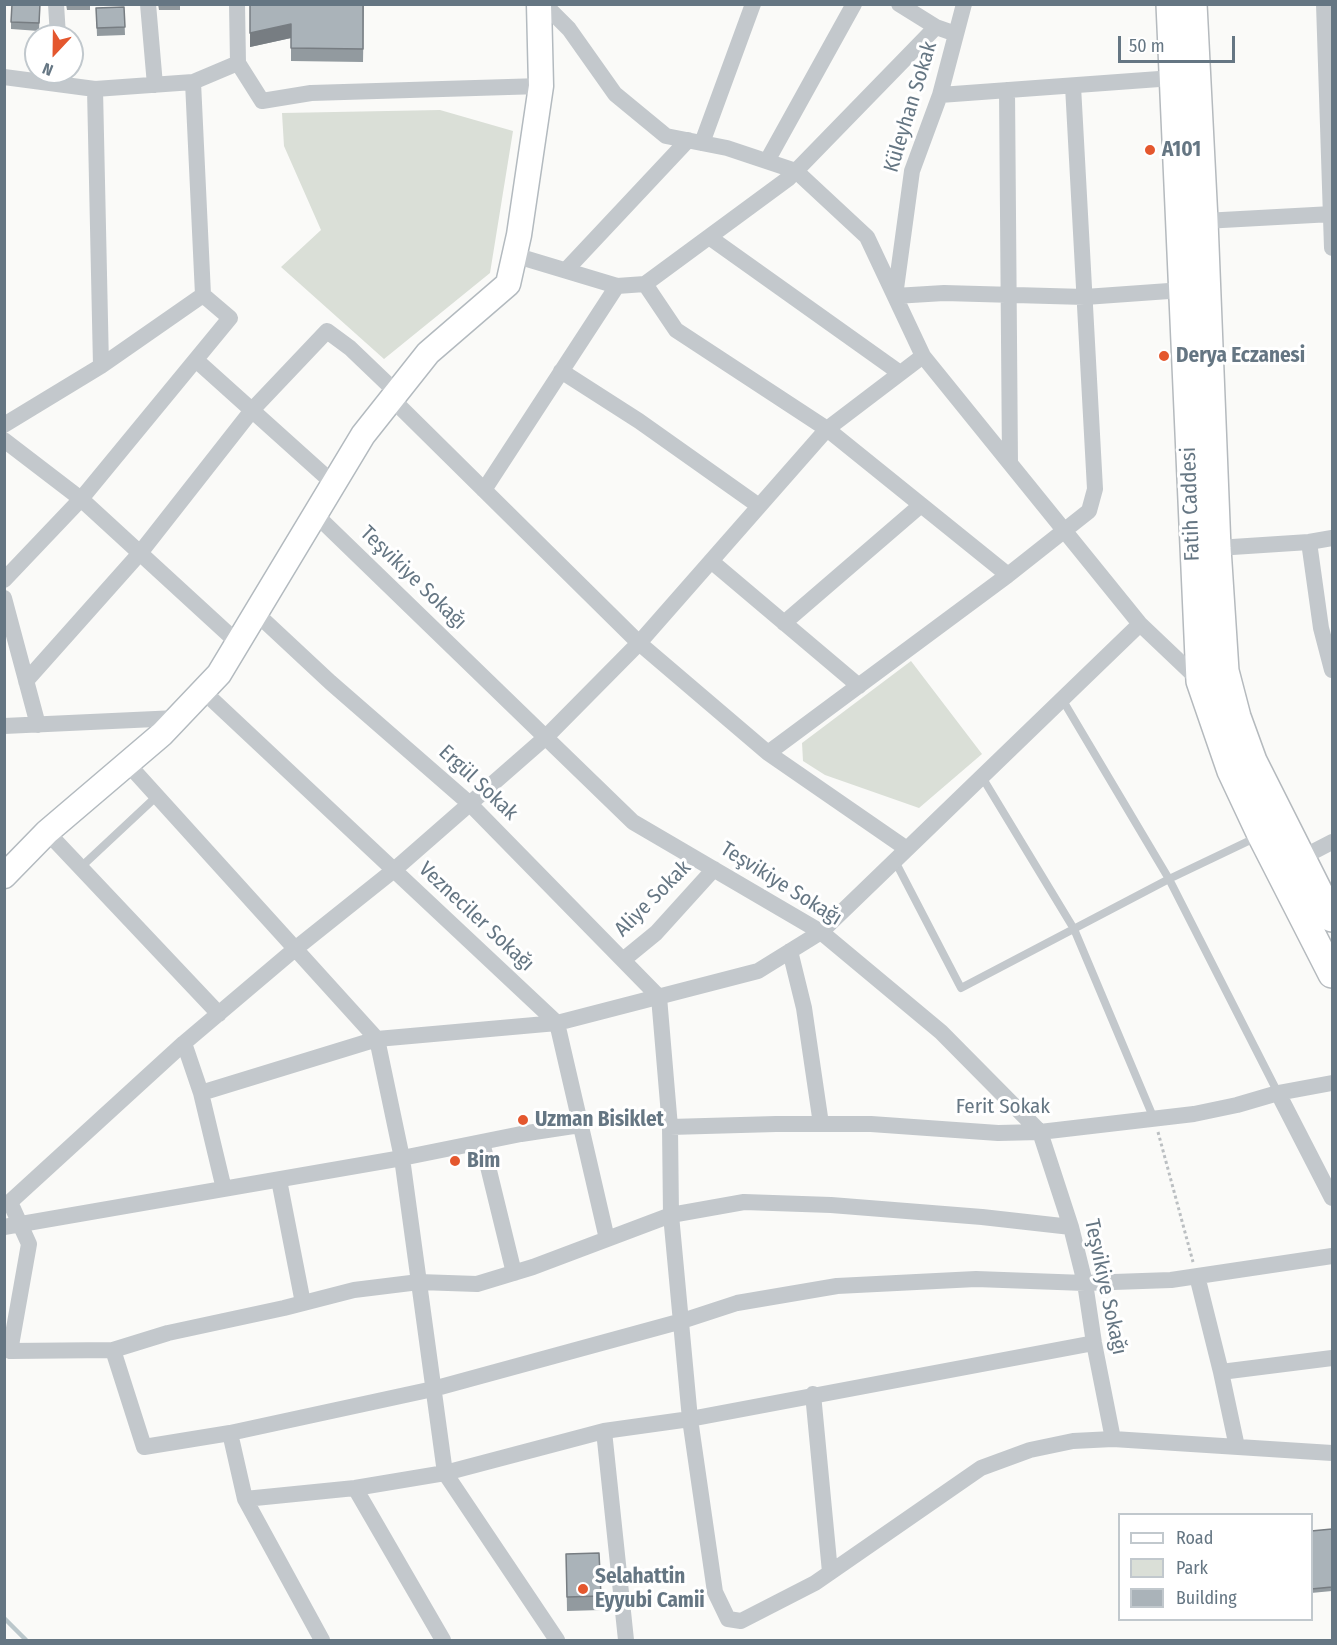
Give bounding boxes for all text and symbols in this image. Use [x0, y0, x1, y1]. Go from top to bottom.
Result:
north arrow [24, 24, 84, 84]
scale bar [1121, 24, 1238, 62]
text: 50 m [1129, 35, 1165, 57]
street label: Küleyhan Sokak [879, 39, 943, 175]
text: N [40, 59, 56, 80]
place label: A101 [1162, 137, 1201, 163]
marker: A101 [1143, 143, 1157, 157]
place label: Derya Eczanesi [1176, 343, 1305, 369]
marker: Derya Eczanesi [1157, 349, 1171, 363]
street label: Fatih Caddesi [1176, 446, 1206, 562]
street label: Teşvikiye Sokağı [355, 521, 471, 635]
street label: Ergül Sokak [433, 740, 523, 826]
street label: Teşvikiye Sokağı [716, 837, 846, 931]
street label: Aliye Sokak [610, 856, 696, 942]
street label: Vezneciler Sokağı [413, 857, 539, 977]
street label: Ferit Sokak [956, 1094, 1050, 1120]
place label: Uzman Bisiklet [535, 1107, 664, 1133]
marker: Uzman Bisiklet [516, 1113, 530, 1127]
place label: Bim [467, 1148, 500, 1174]
marker: Bim [448, 1154, 462, 1168]
street label: Teşvikiye Sokağı [1078, 1217, 1132, 1357]
legend [1118, 1513, 1313, 1621]
text: Road [1176, 1527, 1213, 1549]
text: Park [1176, 1557, 1208, 1579]
place label: Selahattin Eyyubi Camii [595, 1564, 705, 1614]
marker: Selahattin Eyyubi Camii [576, 1582, 590, 1596]
text: Building [1176, 1587, 1237, 1609]

